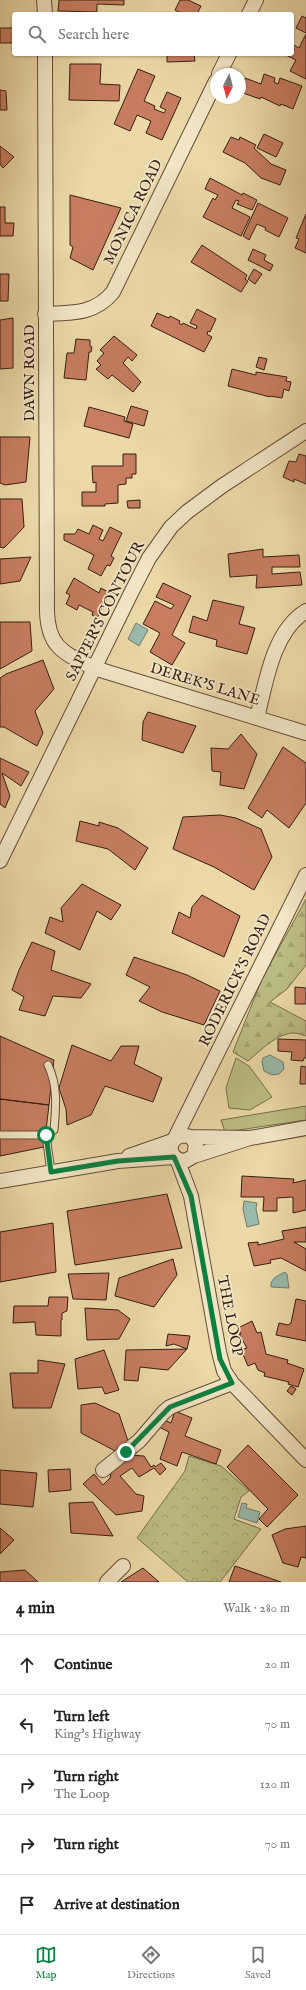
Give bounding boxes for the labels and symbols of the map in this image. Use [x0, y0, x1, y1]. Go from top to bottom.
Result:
north arrow [210, 68, 246, 104]
street label: MONICA ROAD [99, 156, 167, 268]
street label: DAWN ROAD [20, 324, 39, 422]
street label: SAPPER'S CONTOUR [61, 537, 149, 684]
street label: DEREK'S LANE [148, 658, 262, 710]
street label: RODERICK'S ROAD [195, 911, 275, 1049]
route start [37, 1126, 55, 1144]
street label: THE LOOP [213, 1274, 247, 1358]
route end [117, 1443, 135, 1461]

